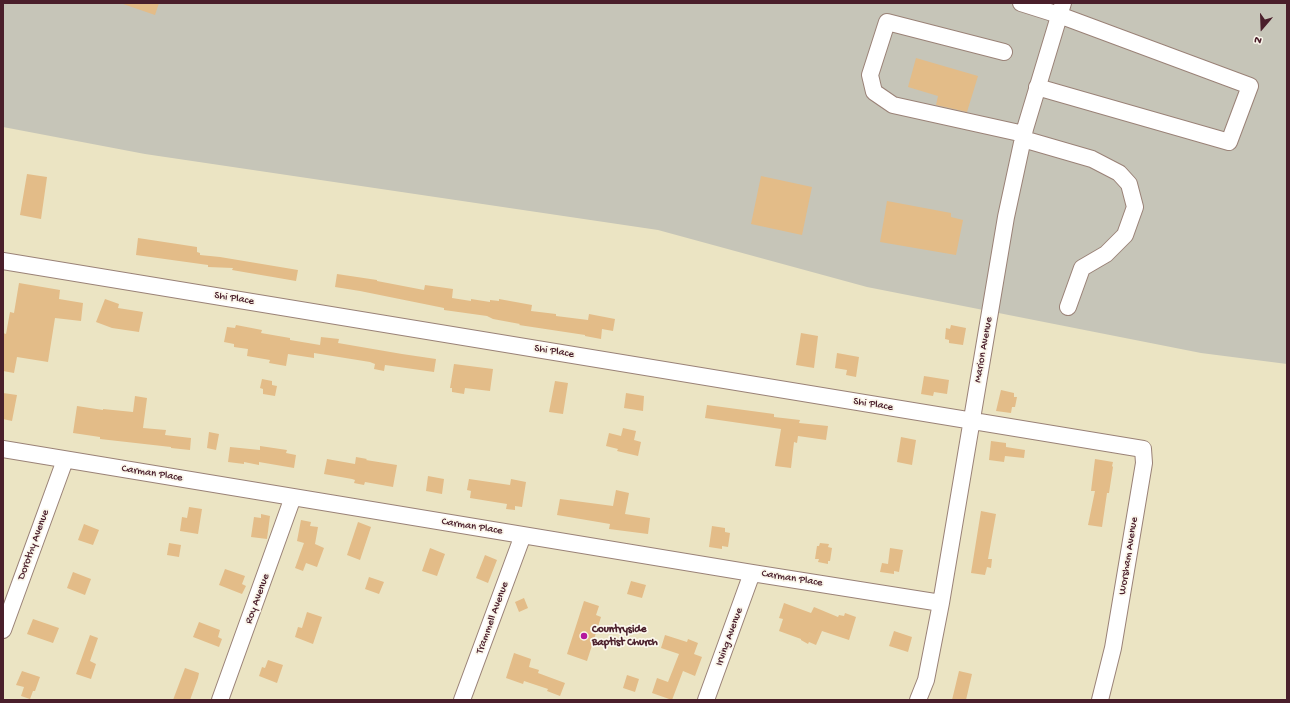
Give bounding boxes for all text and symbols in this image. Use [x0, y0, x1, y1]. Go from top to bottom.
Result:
north arrow [1242, 8, 1282, 48]
text: N [1253, 33, 1263, 46]
street label: Shi Place [213, 289, 255, 309]
street label: Marion Avenue [972, 316, 996, 384]
street label: Shi Place [533, 342, 575, 362]
street label: Shi Place [852, 395, 894, 415]
street label: Carman Place [120, 463, 184, 485]
street label: Dorothy Avenue [15, 508, 53, 582]
street label: Carman Place [440, 516, 504, 538]
street label: Worsham Avenue [1116, 516, 1142, 596]
street label: Carman Place [760, 568, 824, 590]
street label: Roy Avenue [243, 572, 273, 626]
street label: Trammell Avenue [474, 580, 512, 656]
street label: Irving Avenue [713, 606, 747, 668]
place label: Countryside Baptist Church [592, 623, 658, 649]
marker: Countryside Baptist Church [579, 631, 589, 641]

